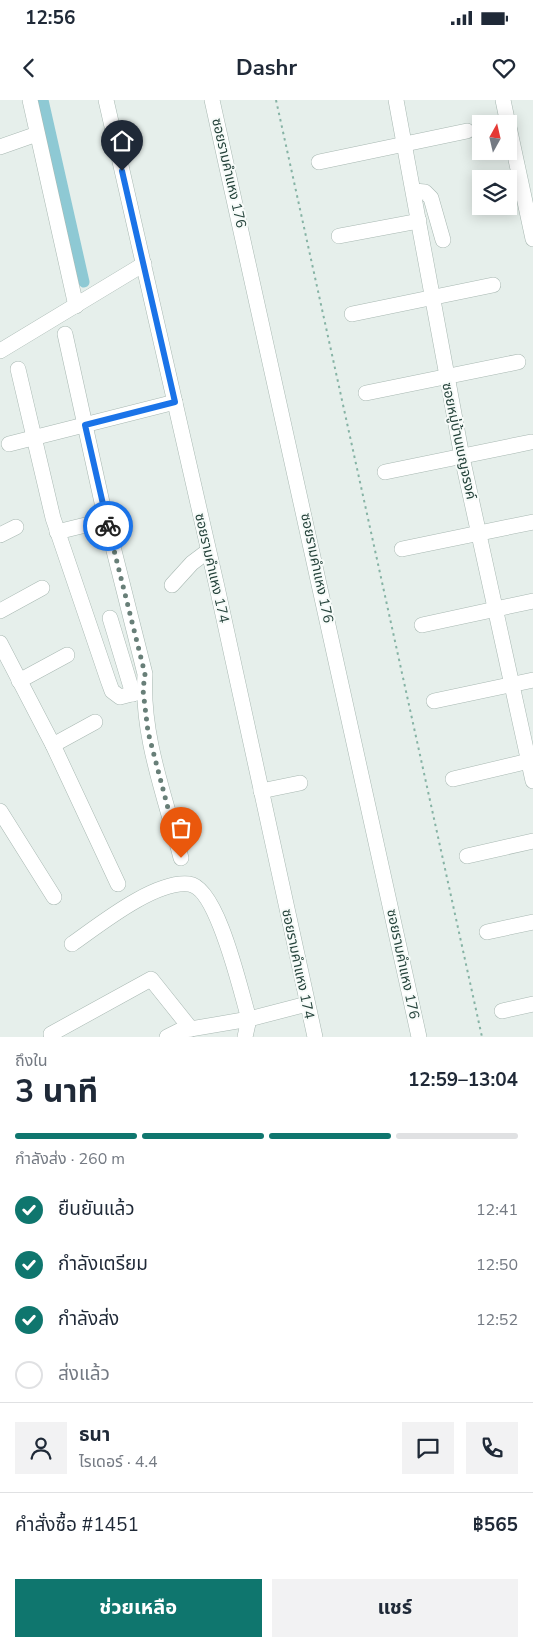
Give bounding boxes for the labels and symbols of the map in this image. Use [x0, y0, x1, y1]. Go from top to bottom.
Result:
north arrow [472, 115, 518, 160]
street label: ซอยรามคำแหง 176 [207, 116, 251, 230]
pin [101, 120, 143, 171]
street label: ซอยหมู่บ้านเบญจรงค์ [437, 381, 481, 501]
courier [83, 501, 133, 551]
street label: ซอยรามคำแหง 174 [190, 511, 234, 625]
street label: ซอยรามคำแหง 176 [296, 511, 338, 625]
pin [160, 807, 202, 858]
street label: ซอยรามคำแหง 174 [277, 907, 319, 1021]
street label: ซอยรามคำแหง 176 [382, 907, 424, 1021]

